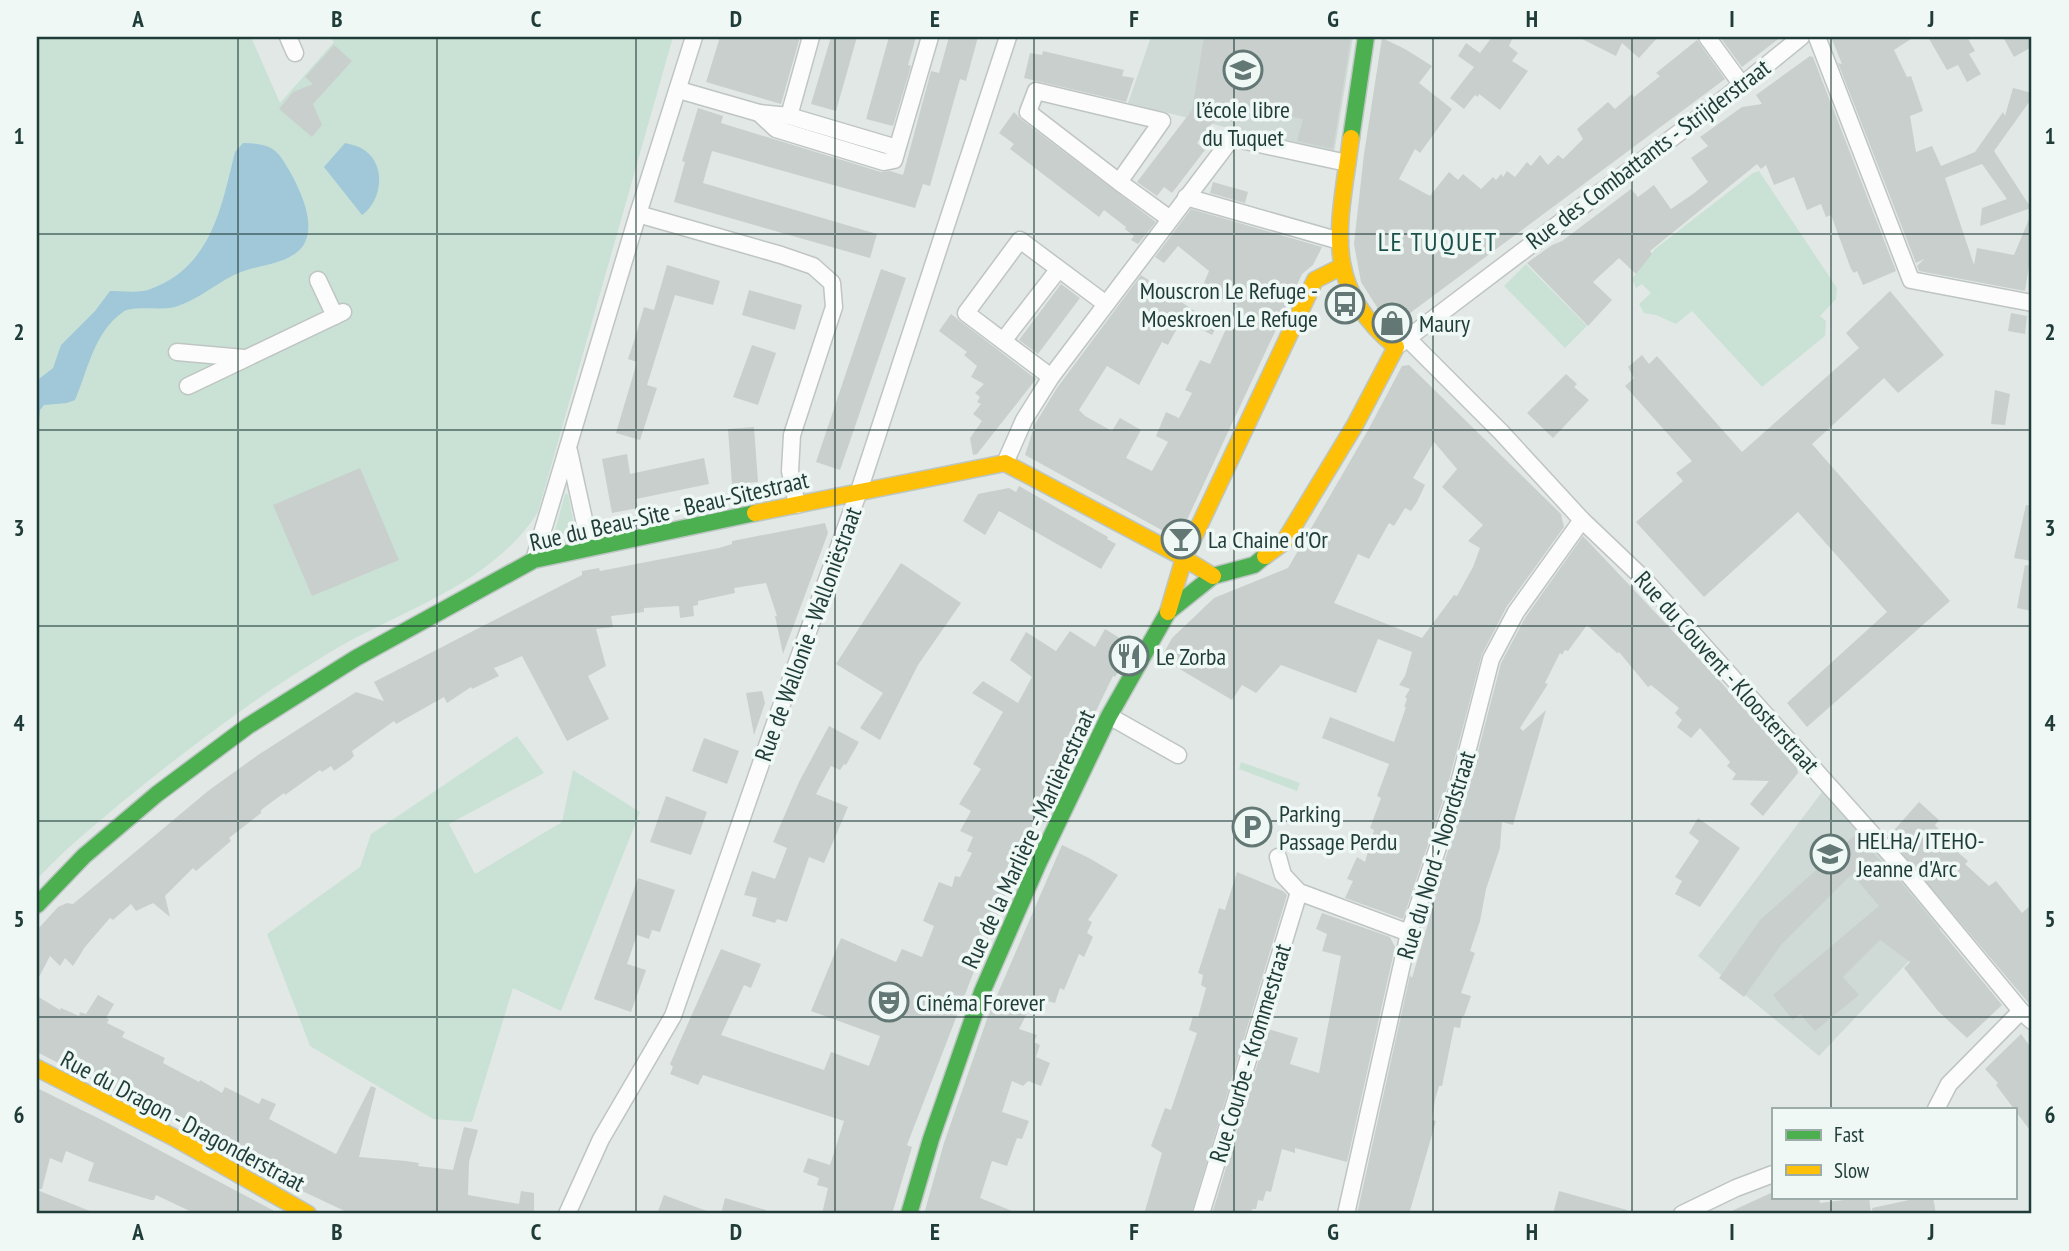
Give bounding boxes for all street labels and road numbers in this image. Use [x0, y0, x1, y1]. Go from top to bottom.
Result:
street label: Rue des Combattants - Strijderstraat [1520, 52, 1777, 256]
street label: Rue du Beau-Site - Beau-Sitestraat [527, 464, 812, 558]
street label: Rue de Wallonie - Walloniëstraat [748, 502, 869, 765]
street label: Rue du Couvent - Kloosterstraat [1628, 564, 1826, 780]
street label: Rue de la Marlière - Marlièrestraat [954, 704, 1102, 974]
street label: Rue du Nord - Noordstraat [1390, 747, 1483, 963]
street label: Rue Courbe - Krommestraat [1202, 940, 1298, 1166]
street label: Rue du Dragon - Dragonderstraat [56, 1043, 311, 1199]

